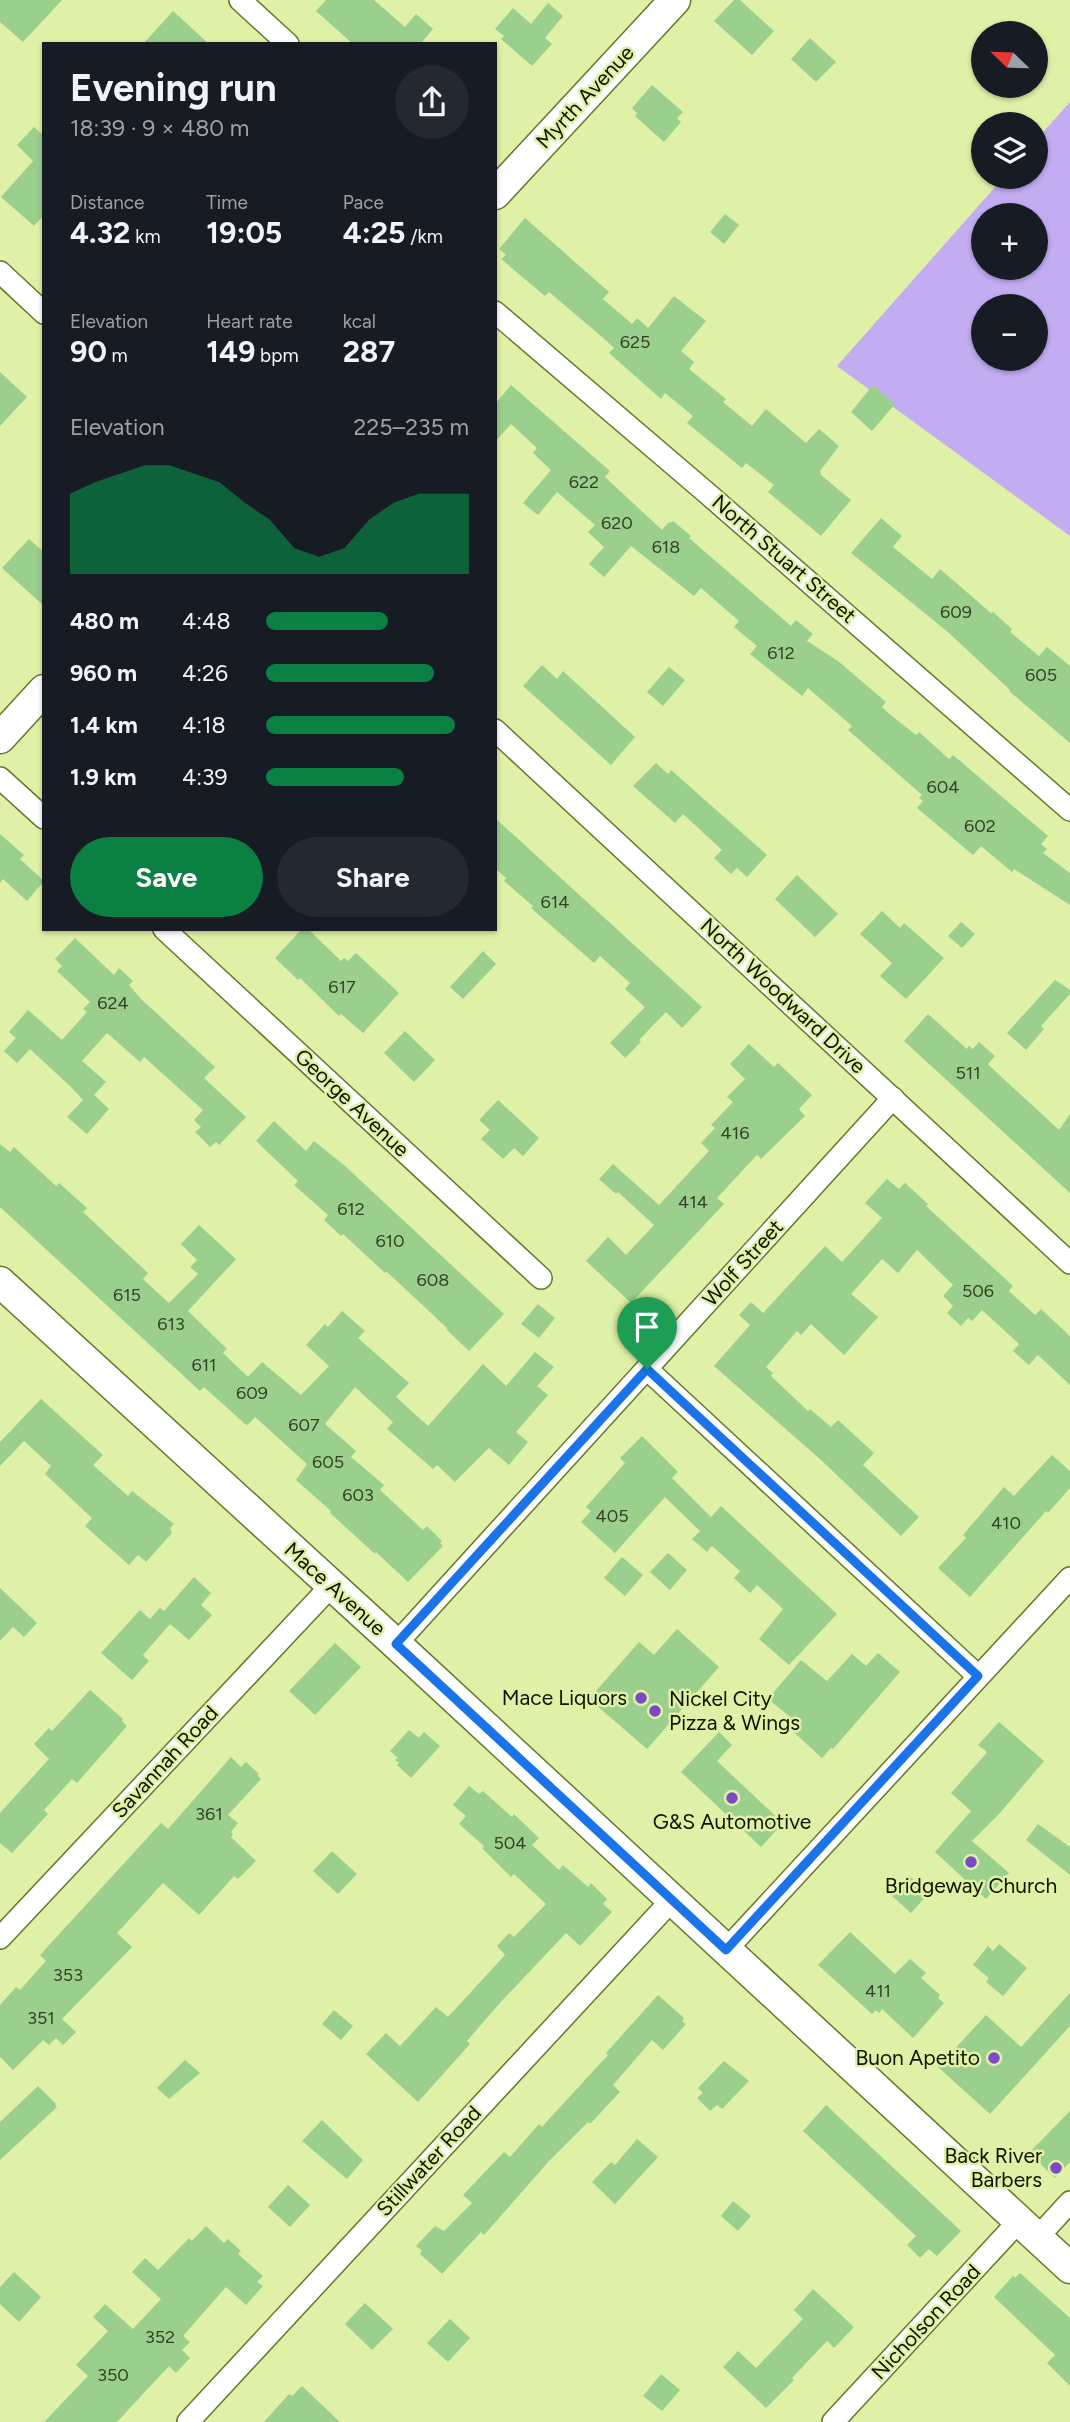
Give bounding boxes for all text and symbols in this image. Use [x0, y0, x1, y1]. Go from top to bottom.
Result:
north arrow [971, 21, 1048, 98]
map controls [971, 21, 1048, 371]
street label: Myrth Avenue [531, 40, 639, 153]
text: Evening run [70, 65, 277, 111]
button: share [395, 65, 469, 139]
button: layers [971, 112, 1048, 189]
text: 18:39 · 9 × 480 m [70, 114, 249, 142]
text: Distance [70, 191, 144, 214]
text: Time [206, 191, 248, 214]
text: Pace [343, 191, 384, 214]
button: + [971, 203, 1048, 280]
text: 4.32 [70, 214, 130, 251]
text: 19:05 [206, 214, 282, 251]
text: 4:25 [343, 214, 405, 251]
text: km [130, 225, 161, 248]
text: /km [405, 225, 443, 248]
button: − [971, 294, 1048, 371]
text: Elevation [70, 310, 148, 333]
text: Heart rate [206, 310, 293, 333]
text: kcal [343, 310, 376, 333]
house number: 625 [620, 331, 650, 353]
text: 90 [70, 333, 107, 370]
text: 149 [206, 333, 255, 370]
text: 287 [343, 333, 395, 370]
text: m [107, 344, 128, 367]
text: bpm [255, 344, 299, 367]
text: Elevation [70, 413, 165, 441]
text: 225–235 m [354, 413, 469, 441]
house number: 622 [569, 471, 599, 493]
street label: North Stuart Street [707, 489, 861, 628]
house number: 620 [601, 512, 633, 534]
house number: 618 [652, 536, 680, 558]
house number: 609 [940, 601, 972, 623]
text: 480 m [70, 607, 139, 635]
text: 4:48 [182, 607, 231, 635]
house number: 612 [767, 642, 795, 664]
text: 960 m [70, 659, 137, 687]
text: 4:26 [182, 659, 228, 687]
house number: 605 [1025, 664, 1057, 686]
text: 1.4 km [70, 711, 138, 739]
text: 4:18 [182, 711, 226, 739]
text: 1.9 km [70, 763, 137, 791]
text: 4:39 [182, 763, 228, 791]
house number: 604 [927, 776, 959, 798]
house number: 602 [964, 815, 996, 837]
button: Save [70, 837, 263, 917]
button: Share [277, 837, 469, 917]
house number: 614 [541, 891, 569, 913]
street label: North Woodward Drive [696, 913, 871, 1079]
house number: 617 [328, 976, 356, 998]
house number: 624 [97, 992, 129, 1014]
street label: George Avenue [290, 1043, 415, 1162]
house number: 511 [955, 1062, 981, 1084]
house number: 416 [721, 1122, 749, 1144]
house number: 414 [678, 1191, 708, 1213]
house number: 612 [337, 1198, 365, 1220]
street label: Wolf Street [697, 1214, 788, 1311]
house number: 610 [375, 1230, 405, 1252]
house number: 608 [417, 1269, 449, 1291]
house number: 506 [962, 1280, 994, 1302]
house number: 615 [113, 1284, 141, 1306]
pin [617, 1297, 677, 1369]
icon: arrive [628, 1308, 666, 1346]
house number: 613 [157, 1313, 185, 1335]
house number: 611 [191, 1354, 217, 1376]
house number: 609 [236, 1382, 268, 1404]
house number: 607 [288, 1414, 320, 1436]
house number: 605 [312, 1451, 344, 1473]
house number: 603 [342, 1484, 374, 1506]
house number: 405 [595, 1505, 629, 1527]
house number: 410 [991, 1512, 1021, 1534]
street label: Mace Avenue [280, 1537, 391, 1641]
place label: Mace Liquors [502, 1685, 627, 1710]
place label: Nickel City Pizza & Wings [669, 1686, 800, 1735]
marker: Mace Liquors [633, 1690, 649, 1706]
street label: Savannah Road [106, 1700, 223, 1823]
marker: Nickel City Pizza & Wings [647, 1703, 663, 1719]
marker: G&S Automotive [724, 1790, 740, 1806]
house number: 361 [195, 1803, 223, 1825]
place label: G&S Automotive [653, 1809, 811, 1834]
house number: 504 [493, 1832, 527, 1854]
marker: Bridgeway Church [963, 1854, 979, 1870]
place label: Bridgeway Church [885, 1873, 1057, 1898]
house number: 353 [53, 1964, 83, 1986]
house number: 411 [865, 1980, 891, 2002]
house number: 351 [27, 2007, 55, 2029]
place label: Buon Apetito [855, 2045, 980, 2070]
marker: Buon Apetito [986, 2050, 1002, 2066]
street label: Stillwater Road [371, 2100, 486, 2221]
place label: Back River Barbers [944, 2143, 1042, 2192]
marker: Back River Barbers [1048, 2160, 1064, 2176]
street label: Nicholson Road [866, 2259, 985, 2384]
house number: 352 [145, 2326, 175, 2348]
house number: 350 [97, 2364, 129, 2386]

